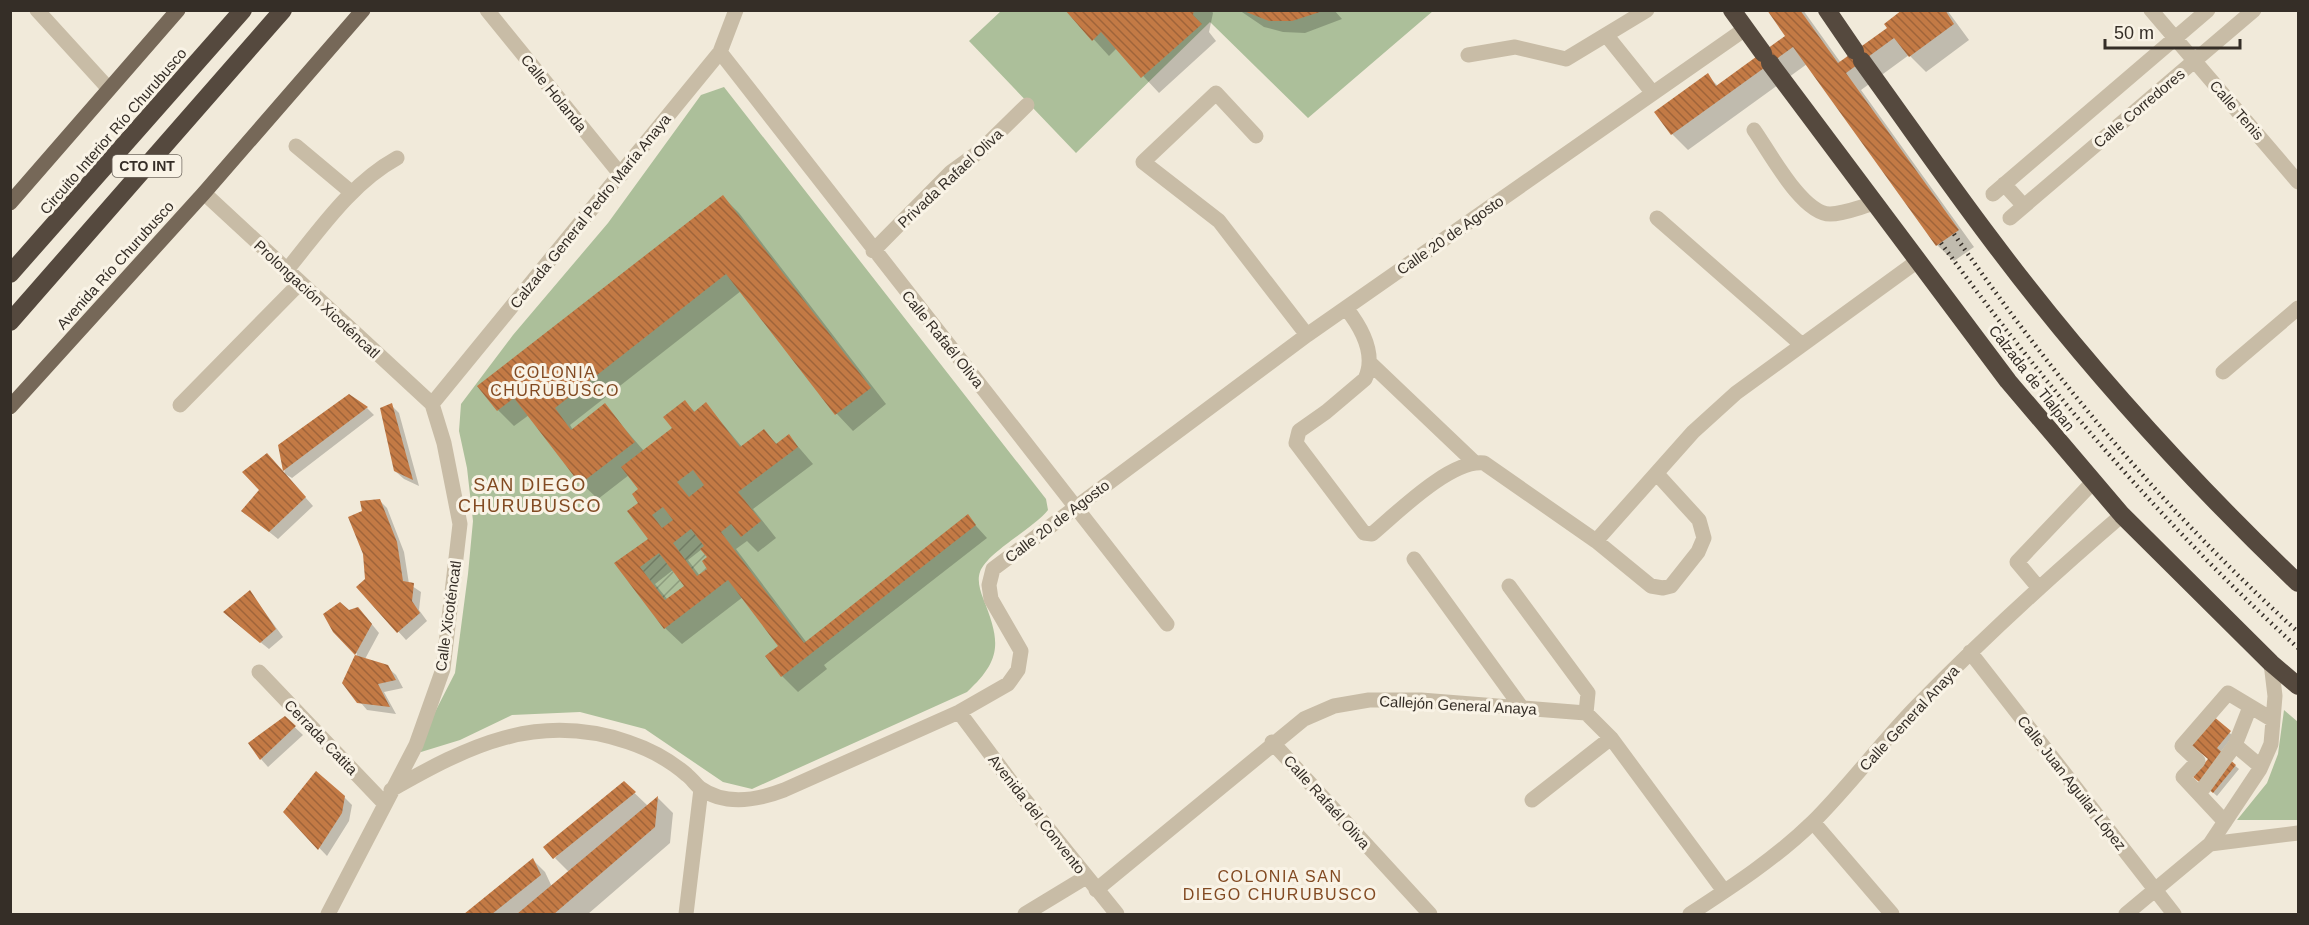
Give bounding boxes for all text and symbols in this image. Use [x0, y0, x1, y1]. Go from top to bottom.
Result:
scale bar [2105, 12, 2240, 50]
text: 50 m [2114, 23, 2154, 43]
street label: Circuito Interior Río Churubusco [36, 45, 190, 217]
street label: Calle Holanda [518, 51, 591, 135]
street label: Calle Corredores [2090, 65, 2188, 151]
street label: Calle Tenis [2207, 77, 2267, 143]
street label: Calzada General Pedro María Anaya [506, 110, 674, 312]
street label: Privada Rafael Oliva [894, 125, 1006, 231]
road number: CTO INT [112, 155, 182, 177]
street label: Calle 20 de Agosto [1394, 192, 1506, 278]
street label: Avenida Río Churubusco [53, 197, 177, 333]
street label: Prolongación Xicoténcatl [251, 236, 383, 362]
street label: Calle Rafaél Oliva [899, 287, 988, 392]
street label: Calzada de Tlalpan [1986, 322, 2078, 434]
district label: COLONIA CHURUBUSCO [490, 364, 620, 399]
district label: SAN DIEGO CHURUBUSCO [458, 475, 602, 516]
street label: Calle 20 de Agosto [1002, 476, 1112, 566]
street label: Calle Xicoténcatl [432, 559, 464, 673]
street label: Calle General Anaya [1856, 661, 1963, 774]
street label: Callejón General Anaya [1379, 692, 1538, 718]
street label: Cerrada Catita [281, 696, 361, 778]
street label: Calle Juan Aguilar López [2014, 712, 2130, 854]
street label: Avenida del Convento [985, 751, 1089, 877]
street label: Calle Rafaél Oliva [1281, 752, 1374, 853]
district label: COLONIA SAN DIEGO CHURUBUSCO [1183, 868, 1377, 903]

